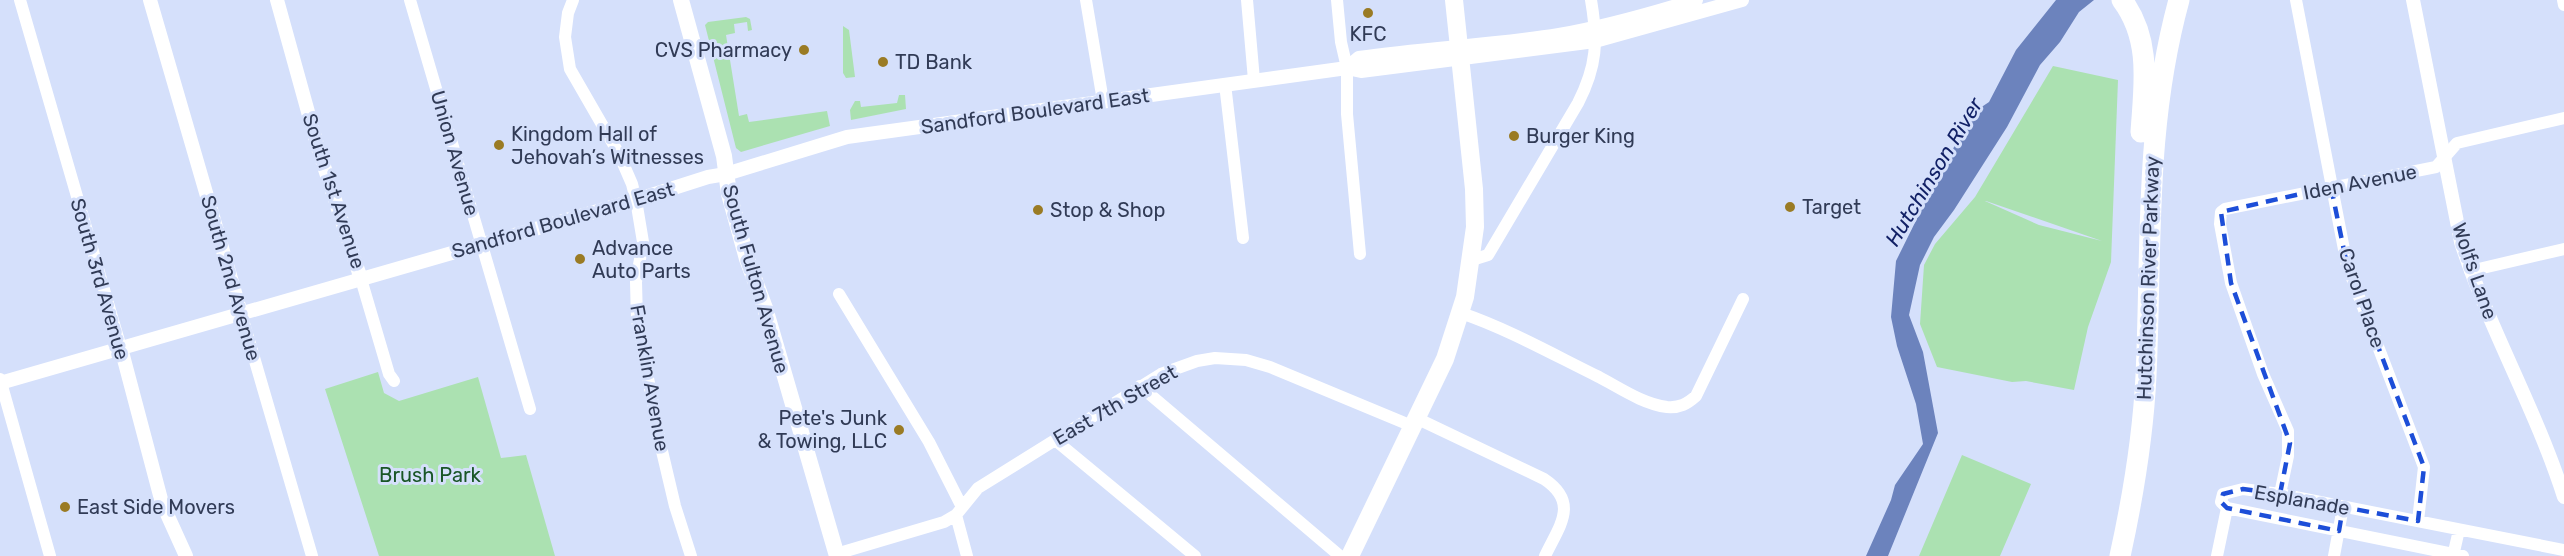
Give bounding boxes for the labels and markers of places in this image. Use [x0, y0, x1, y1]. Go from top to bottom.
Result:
marker: KFC [1361, 6, 1375, 20]
place label: KFC [1350, 22, 1386, 46]
place label: CVS Pharmacy [655, 38, 792, 62]
marker: CVS Pharmacy [797, 43, 811, 57]
place label: TD Bank [895, 50, 973, 74]
marker: TD Bank [876, 55, 890, 69]
place label: Kingdom Hall of Jehovah’s Witnesses [511, 122, 704, 169]
place label: Burger King [1526, 124, 1635, 148]
marker: Burger King [1507, 129, 1521, 143]
marker: Kingdom Hall of Jehovah’s Witnesses [492, 138, 506, 152]
place label: Target [1802, 195, 1861, 219]
place label: Stop & Shop [1050, 198, 1165, 222]
marker: Target [1783, 200, 1797, 214]
marker: Stop & Shop [1031, 203, 1045, 217]
place label: Advance Auto Parts [592, 236, 691, 283]
marker: Advance Auto Parts [573, 252, 587, 266]
place label: Pete's Junk & Towing, LLC [757, 406, 888, 453]
marker: Pete's Junk & Towing, LLC [892, 423, 906, 437]
place label: East Side Movers [77, 495, 235, 519]
marker: East Side Movers [58, 500, 72, 514]

